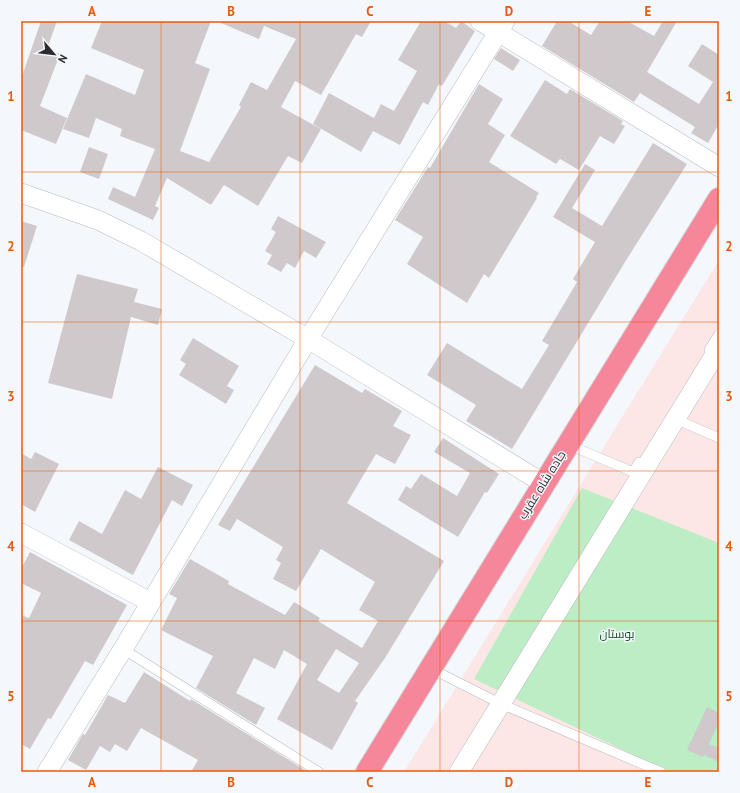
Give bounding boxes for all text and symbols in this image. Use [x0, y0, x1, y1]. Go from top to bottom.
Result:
text: A [88, 3, 96, 20]
text: B [227, 3, 235, 20]
text: C [366, 3, 374, 20]
text: D [505, 3, 513, 20]
text: E [645, 3, 652, 20]
north arrow [34, 34, 74, 74]
text: N [55, 52, 71, 65]
text: 1 [7, 88, 15, 105]
text: 1 [725, 88, 733, 105]
text: 2 [7, 238, 15, 255]
text: 2 [725, 238, 733, 255]
text: 3 [7, 388, 15, 405]
text: 3 [725, 388, 733, 405]
street label: جاده شاه عقرب [515, 448, 569, 522]
text: 4 [7, 538, 15, 555]
text: 4 [725, 538, 733, 555]
park label: بوستان [599, 626, 635, 641]
text: 5 [7, 688, 15, 705]
text: 5 [725, 688, 733, 705]
text: A [88, 774, 96, 791]
text: B [227, 774, 235, 791]
text: C [366, 774, 374, 791]
text: D [505, 774, 513, 791]
text: E [645, 774, 652, 791]

